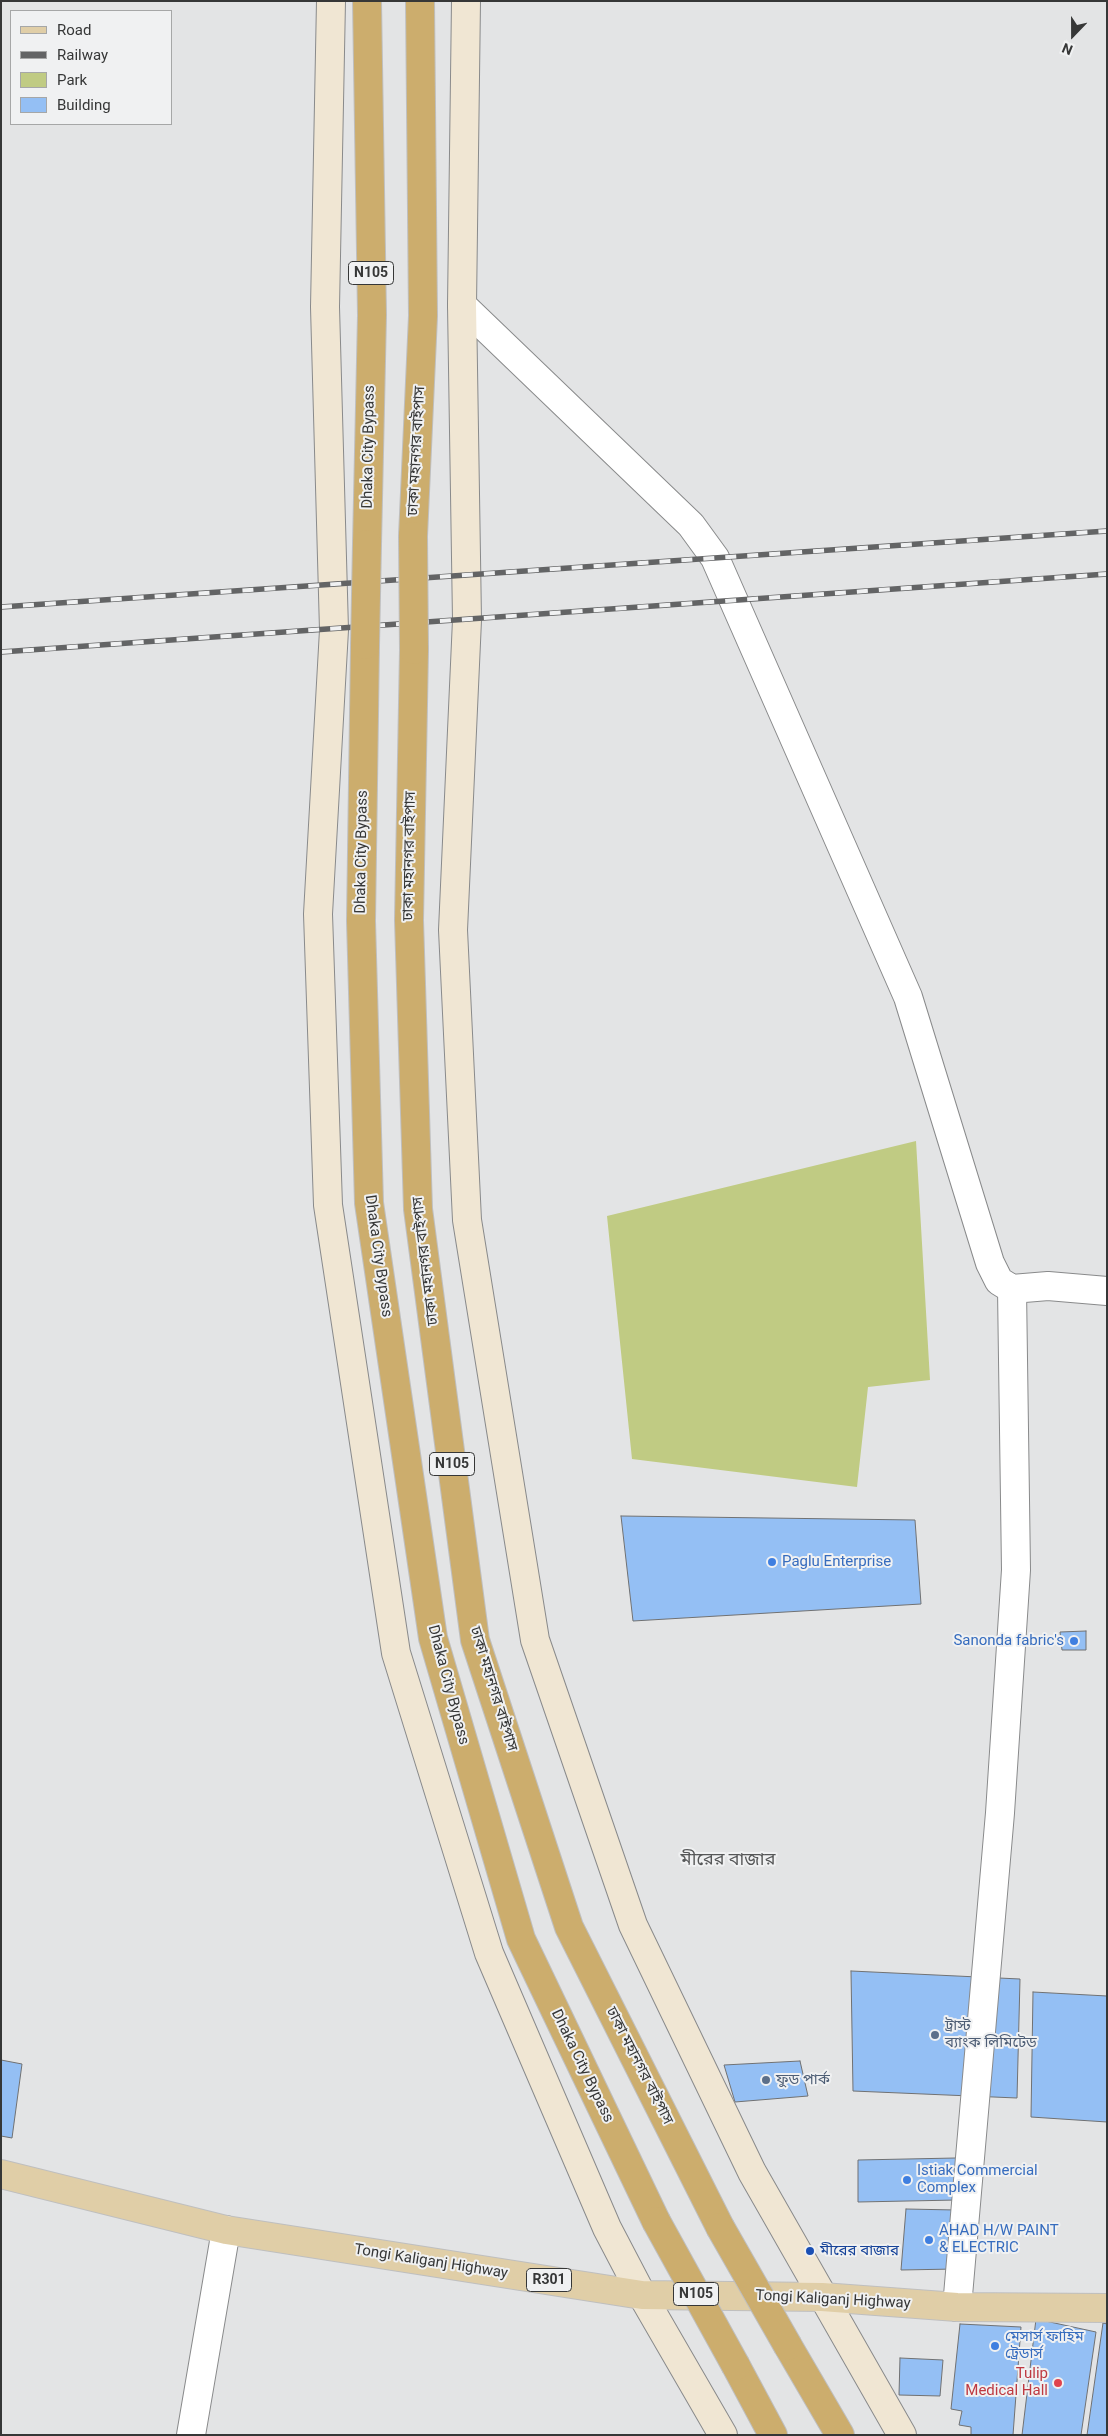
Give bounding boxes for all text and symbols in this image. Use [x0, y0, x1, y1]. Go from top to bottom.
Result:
legend [10, 10, 172, 125]
north arrow [1048, 10, 1098, 60]
text: Road [57, 21, 91, 39]
text: N [1060, 40, 1075, 58]
text: Railway [57, 46, 108, 64]
text: Park [57, 71, 87, 89]
text: Building [57, 96, 111, 114]
road number: N105 [348, 262, 394, 284]
street label: Dhaka City Bypass [359, 385, 379, 509]
street label: ঢাকা মহানগর বাইপাস [405, 386, 429, 516]
street label: Dhaka City Bypass [352, 790, 372, 914]
street label: ঢাকা মহানগর বাইপাস [400, 791, 420, 921]
street label: Dhaka City Bypass [361, 1194, 395, 1318]
street label: ঢাকা মহানগর বাইপাস [409, 1196, 443, 1326]
road number: N105 [430, 1452, 474, 1476]
place label: Paglu Enterprise [782, 1553, 891, 1571]
marker: Paglu Enterprise [766, 1556, 778, 1568]
street label: Dhaka City Bypass [423, 1623, 473, 1747]
street label: ঢাকা মহানগর বাইপাস [465, 1624, 521, 1754]
place label: Sanonda fabric's [953, 1632, 1064, 1650]
marker: Sanonda fabric's [1068, 1635, 1080, 1647]
district label: মীরের বাজার [681, 1849, 775, 1871]
street label: ঢাকা মহানগর বাইপাস [602, 2004, 676, 2128]
street label: Dhaka City Bypass [547, 2007, 617, 2125]
place label: ট্রাস্ট ব্যাংক লিমিটেড [945, 2017, 1037, 2052]
marker: ট্রাস্ট ব্যাংক লিমিটেড [929, 2029, 941, 2041]
place label: ফুড পার্ক [776, 2071, 830, 2089]
marker: ফুড পার্ক [760, 2074, 772, 2086]
place label: Istiak Commercial Complex [917, 2162, 1038, 2197]
marker: Istiak Commercial Complex [901, 2174, 913, 2186]
place label: AHAD H/W PAINT & ELECTRIC [939, 2222, 1059, 2257]
marker: AHAD H/W PAINT & ELECTRIC [923, 2234, 935, 2246]
street label: Tongi Kaliganj Highway [353, 2241, 509, 2283]
place label: মীরের বাজার [820, 2242, 899, 2260]
marker: মীরের বাজার [804, 2245, 816, 2257]
road number: R301 [526, 2268, 572, 2292]
road number: N105 [674, 2282, 718, 2306]
street label: Tongi Kaliganj Highway [755, 2287, 911, 2313]
place label: মেসার্স ফাহিম ট্রেডার্স [1005, 2328, 1084, 2363]
marker: মেসার্স ফাহিম ট্রেডার্স [989, 2340, 1001, 2352]
place label: Tulip Medical Hall [965, 2365, 1048, 2400]
marker: Tulip Medical Hall [1052, 2377, 1064, 2389]

